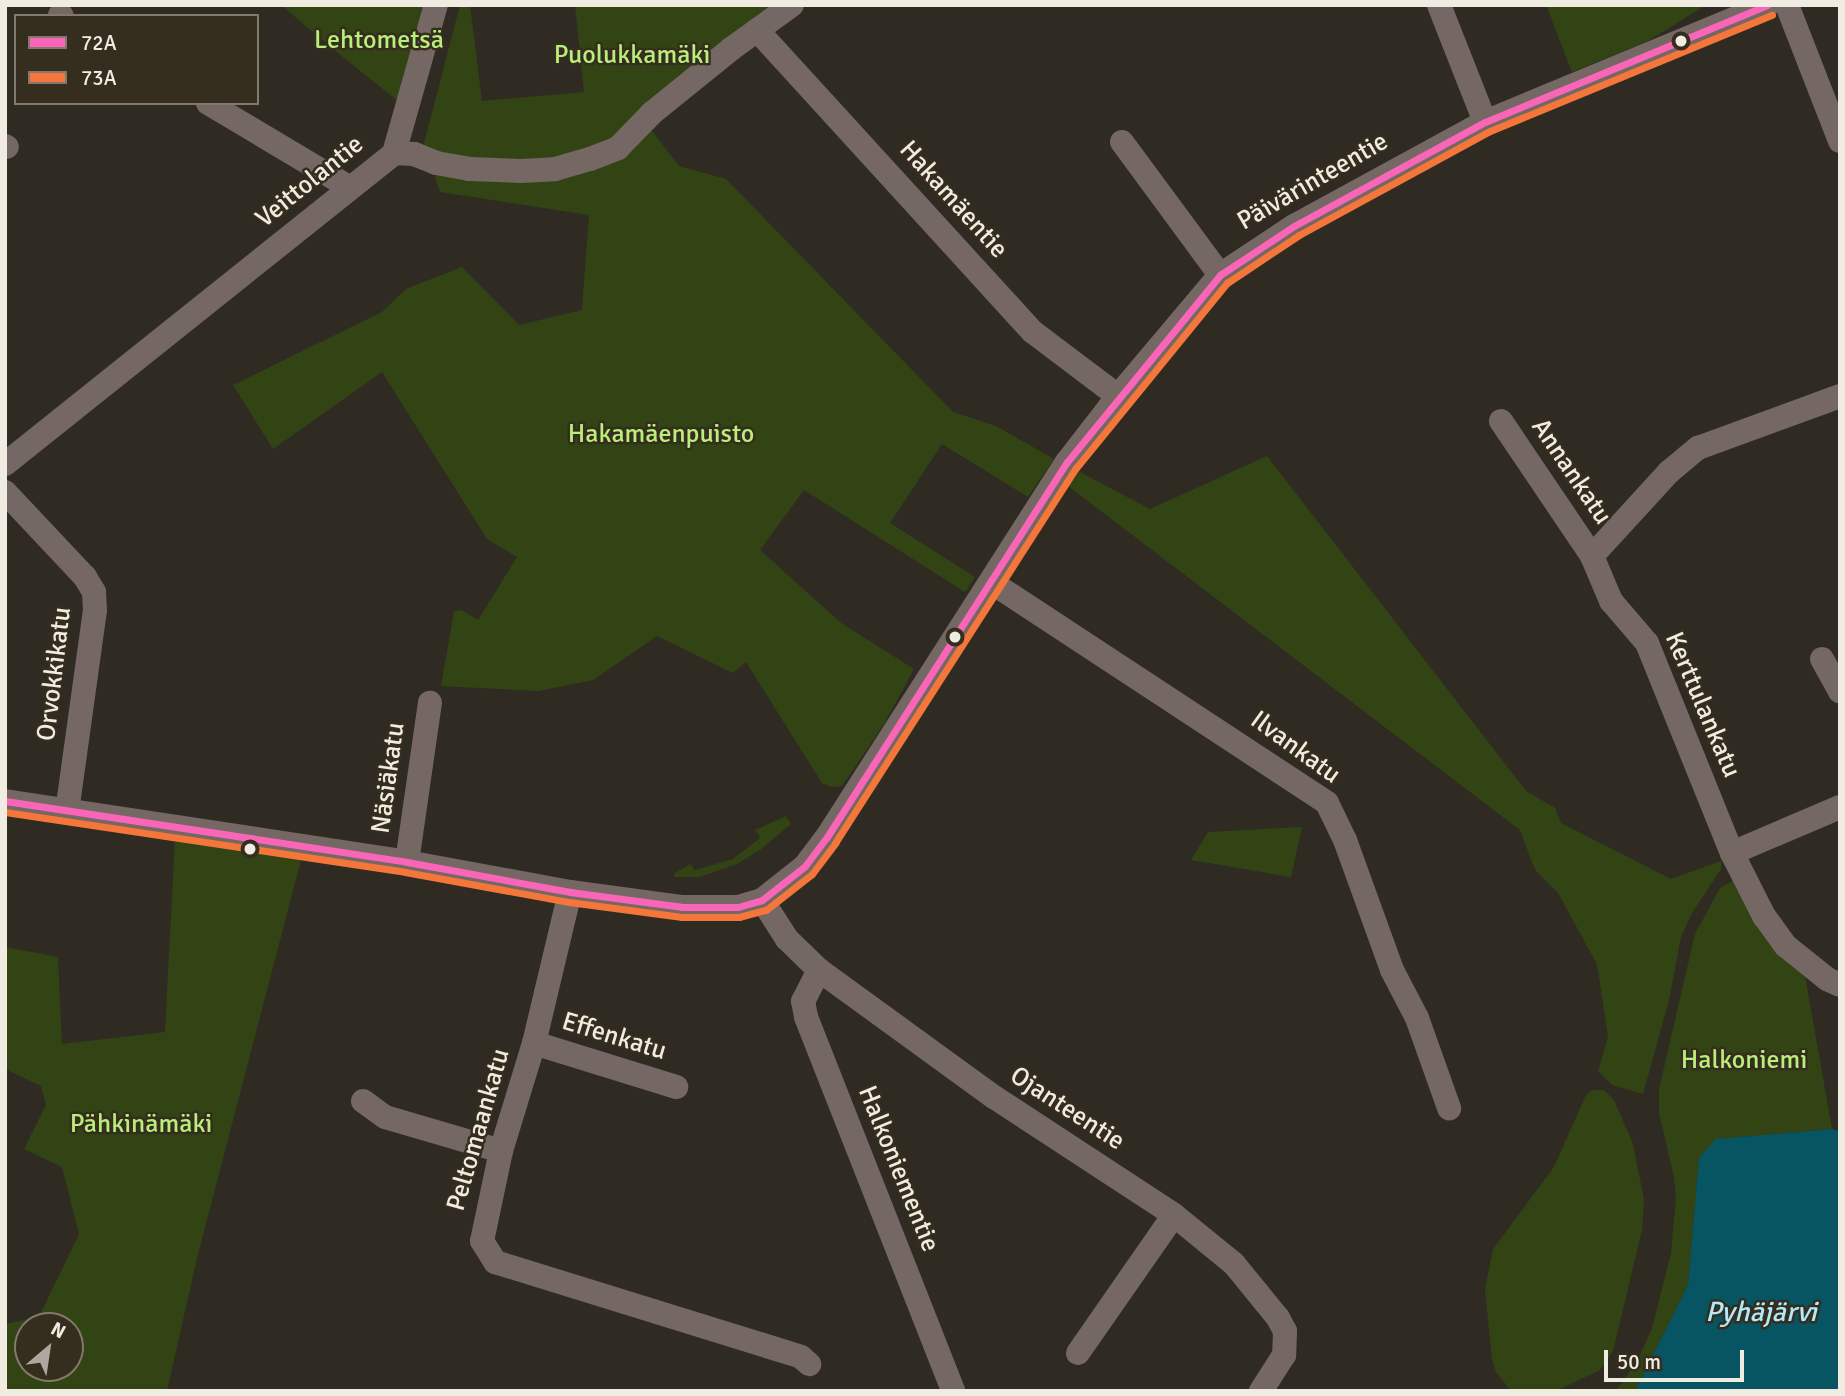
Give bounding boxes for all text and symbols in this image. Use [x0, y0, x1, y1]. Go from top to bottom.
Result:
legend [14, 14, 259, 105]
park label: Lehtometsä [314, 25, 444, 57]
text: 72A [81, 30, 117, 56]
unlabelled marker [1674, 34, 1688, 48]
park label: Puolukkamäki [554, 40, 710, 72]
text: 73A [81, 65, 117, 91]
street label: Päivärinteentie [1232, 126, 1394, 238]
street label: Veittolantie [250, 129, 370, 235]
street label: Hakamäentie [892, 135, 1014, 265]
street label: Annankatu [1524, 413, 1618, 531]
park label: Hakamäenpuisto [568, 419, 754, 451]
street label: Orvokkikatu [31, 605, 79, 743]
street label: Kerttulankatu [1657, 628, 1747, 782]
unlabelled marker [948, 630, 962, 644]
street label: Ilvankatu [1244, 705, 1346, 791]
street label: Näsiäkatu [366, 720, 412, 836]
unlabelled marker [243, 842, 257, 856]
street label: Effenkatu [558, 1006, 670, 1068]
street label: Peltomaankatu [441, 1045, 517, 1215]
park label: Halkoniemi [1681, 1045, 1807, 1077]
street label: Ojanteentie [1004, 1060, 1130, 1158]
street label: Halkoniementie [851, 1082, 945, 1256]
park label: Pähkinämäki [70, 1109, 212, 1141]
water label: Pyhäjärvi [1705, 1295, 1817, 1329]
north arrow [14, 1312, 84, 1382]
text: N [47, 1317, 70, 1344]
scale bar [1607, 1336, 1747, 1380]
text: 50 m [1617, 1349, 1661, 1375]

